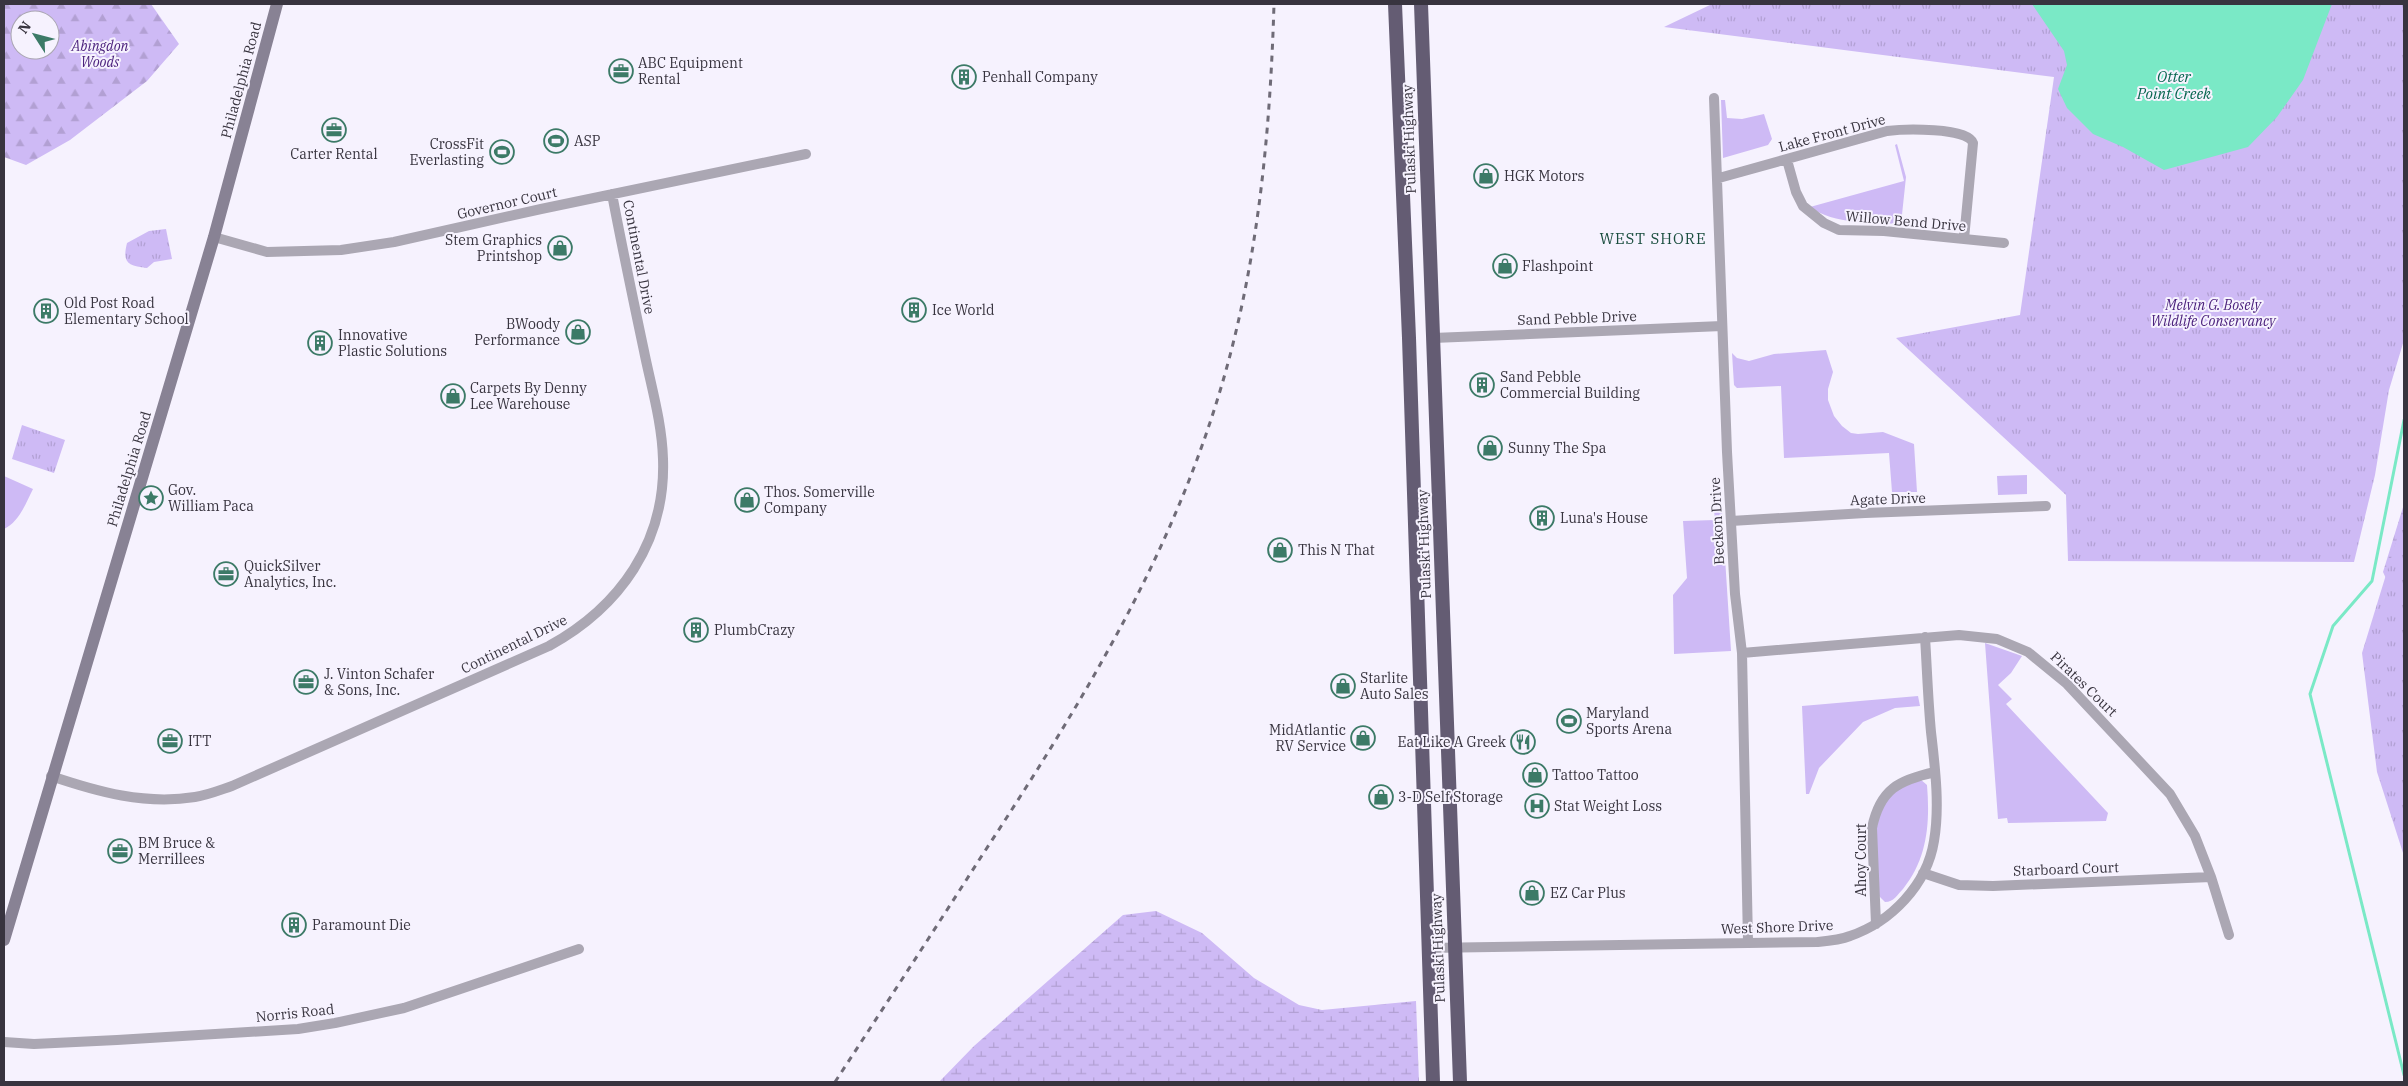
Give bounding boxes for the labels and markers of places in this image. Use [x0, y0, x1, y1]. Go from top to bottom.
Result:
place label: ABC Equipment Rental [638, 54, 743, 88]
office icon: ABC Equipment Rental [608, 58, 634, 84]
building icon: Penhall Company [951, 64, 977, 90]
place label: Penhall Company [982, 68, 1098, 86]
office icon: Carter Rental [321, 117, 347, 143]
sports icon: ASP [543, 128, 569, 154]
place label: ASP [574, 132, 601, 150]
place label: CrossFit Everlasting [410, 135, 484, 169]
sports icon: CrossFit Everlasting [489, 139, 515, 165]
place label: Carter Rental [290, 145, 378, 163]
shop icon: HGK Motors [1473, 163, 1499, 189]
place label: HGK Motors [1504, 167, 1584, 185]
place label: Stem Graphics Printshop [445, 231, 542, 265]
shop icon: Stem Graphics Printshop [547, 235, 573, 261]
shop icon: Flashpoint [1492, 253, 1518, 279]
place label: Flashpoint [1522, 257, 1593, 275]
place label: Old Post Road Elementary School [64, 294, 189, 328]
building icon: Ice World [901, 297, 927, 323]
building icon: Old Post Road Elementary School [33, 298, 59, 324]
place label: Ice World [932, 301, 995, 319]
place label: BWoody Performance [474, 315, 561, 349]
shop icon: BWoody Performance [565, 319, 591, 345]
place label: Innovative Plastic Solutions [338, 326, 447, 360]
building icon: Innovative Plastic Solutions [307, 330, 333, 356]
place label: Sand Pebble Commercial Building [1500, 368, 1640, 402]
building icon: Sand Pebble Commercial Building [1469, 372, 1495, 398]
place label: Carpets By Denny Lee Warehouse [470, 379, 587, 413]
shop icon: Carpets By Denny Lee Warehouse [440, 383, 466, 409]
shop icon: Sunny The Spa [1477, 435, 1503, 461]
place label: Sunny The Spa [1508, 439, 1607, 457]
place label: Gov. William Paca [168, 481, 254, 515]
place label: Thos. Somerville Company [764, 483, 875, 517]
place icon: Gov. William Paca [138, 485, 164, 511]
shop icon: Thos. Somerville Company [734, 487, 760, 513]
building icon: Luna's House [1529, 505, 1555, 531]
place label: Luna's House [1560, 509, 1648, 527]
shop icon: This N That [1267, 537, 1293, 563]
place label: This N That [1298, 541, 1375, 559]
place label: QuickSilver Analytics, Inc. [244, 557, 336, 591]
office icon: QuickSilver Analytics, Inc. [213, 561, 239, 587]
building icon: PlumbCrazy [683, 617, 709, 643]
place label: PlumbCrazy [714, 621, 795, 639]
place label: J. Vinton Schafer & Sons, Inc. [324, 665, 435, 699]
office icon: J. Vinton Schafer & Sons, Inc. [293, 669, 319, 695]
place label: Starlite Auto Sales [1360, 669, 1429, 703]
shop icon: Starlite Auto Sales [1330, 673, 1356, 699]
place label: Maryland Sports Arena [1586, 704, 1672, 738]
sports icon: Maryland Sports Arena [1556, 708, 1582, 734]
place label: MidAtlantic RV Service [1269, 721, 1346, 755]
shop icon: MidAtlantic RV Service [1350, 725, 1376, 751]
office icon: ITT [157, 728, 183, 754]
restaurant icon: Eat Like A Greek [1510, 729, 1536, 755]
place label: ITT [188, 732, 211, 750]
place label: Eat Like A Greek [1398, 733, 1507, 751]
shop icon: Tattoo Tattoo [1522, 762, 1548, 788]
place label: Tattoo Tattoo [1552, 766, 1639, 784]
shop icon: 3-D Self Storage [1368, 784, 1394, 810]
place label: 3-D Self Storage [1398, 788, 1503, 806]
hospital icon: Stat Weight Loss [1524, 793, 1550, 819]
place label: Stat Weight Loss [1554, 797, 1662, 815]
place label: BM Bruce & Merrillees [138, 834, 215, 868]
office icon: BM Bruce & Merrillees [107, 838, 133, 864]
shop icon: EZ Car Plus [1519, 880, 1545, 906]
place label: EZ Car Plus [1550, 884, 1626, 902]
building icon: Paramount Die [281, 912, 307, 938]
place label: Paramount Die [312, 916, 411, 934]

